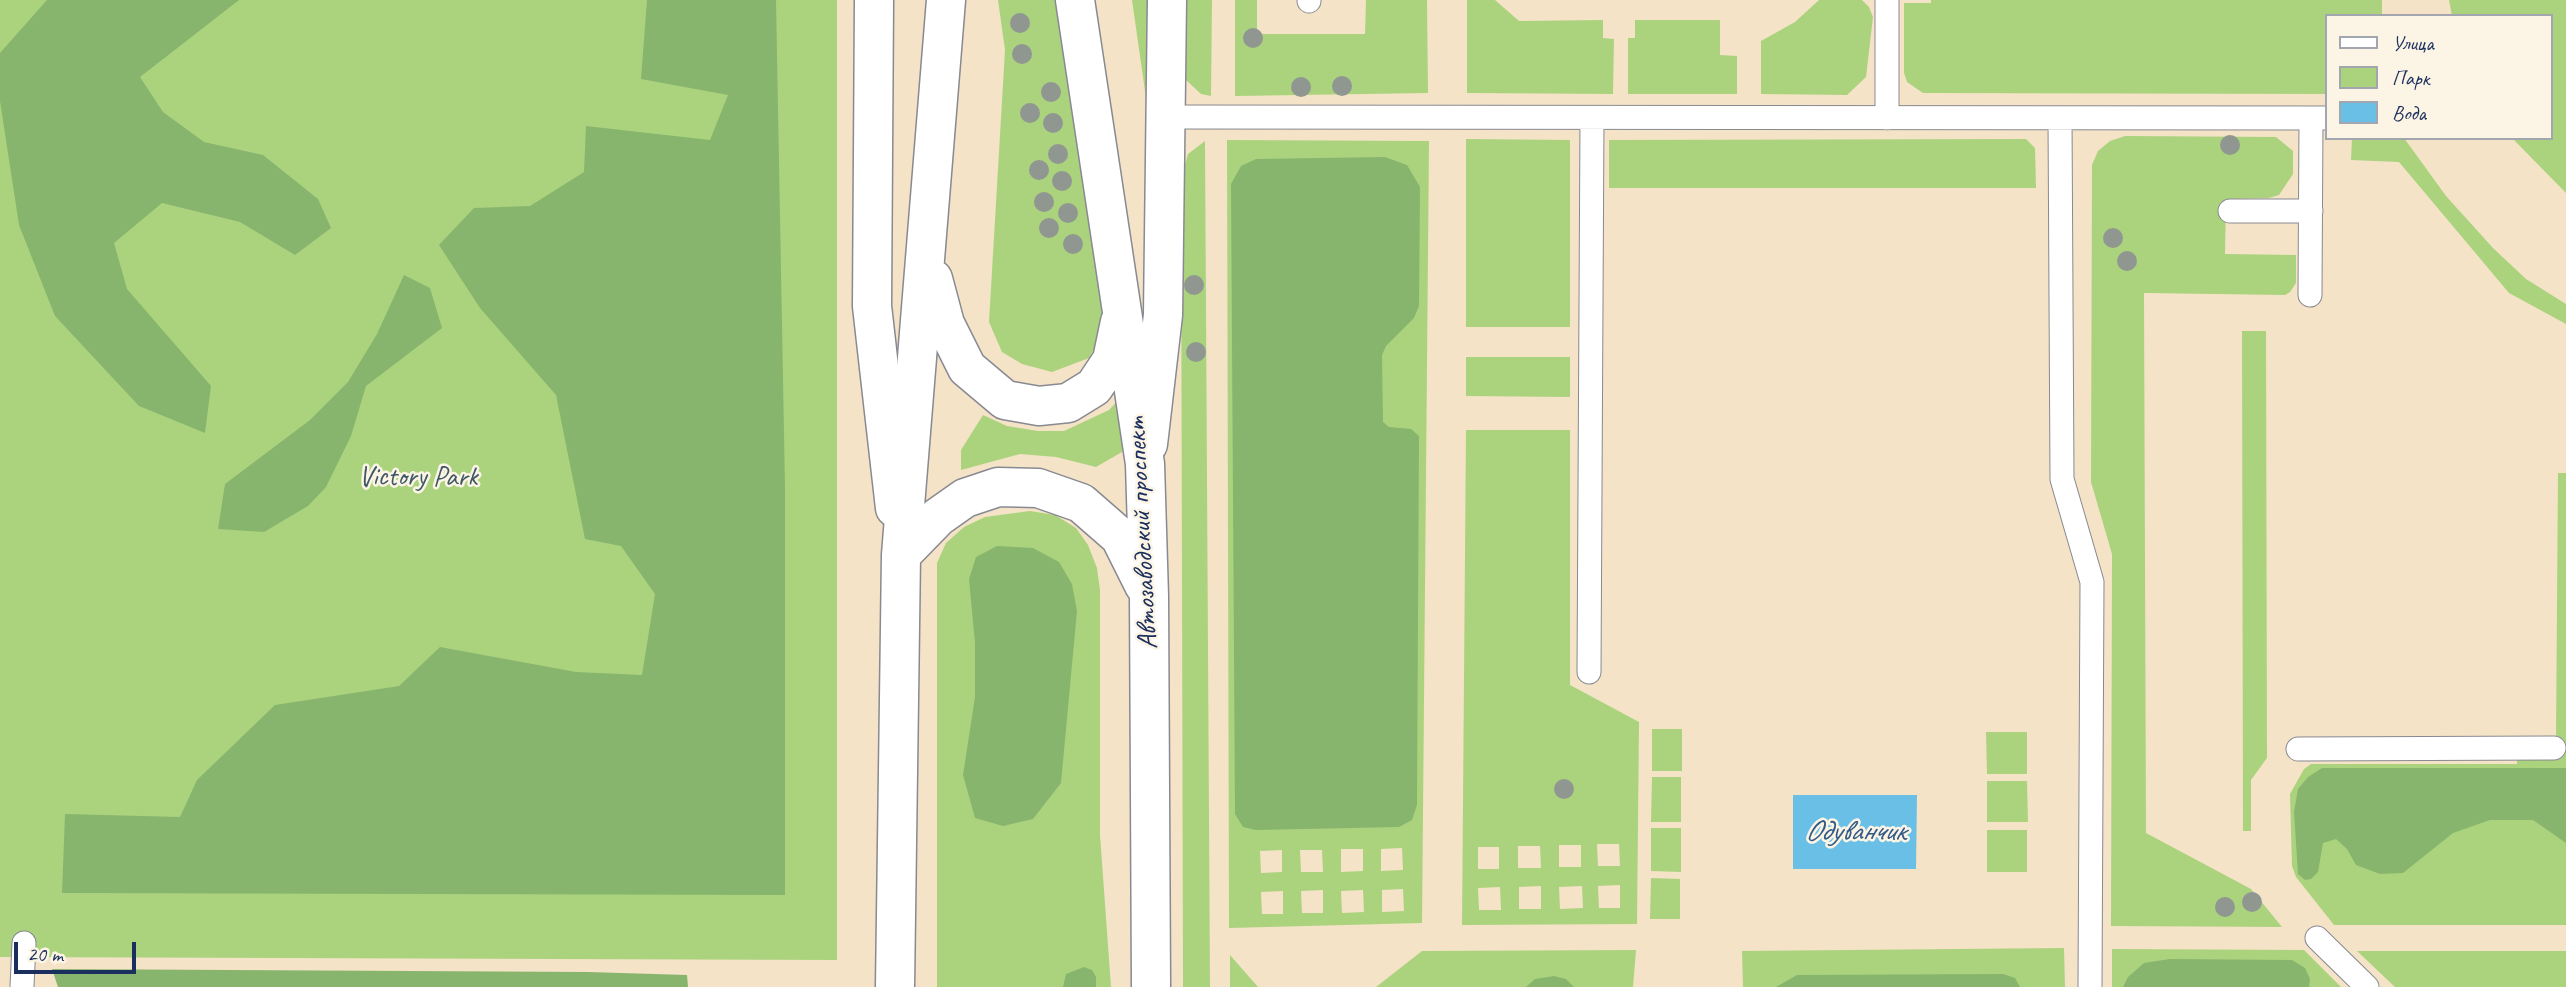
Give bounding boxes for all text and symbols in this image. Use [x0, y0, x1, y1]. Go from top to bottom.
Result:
legend [2324, 14, 2552, 140]
text: Улица [2392, 30, 2434, 56]
text: Парк [2392, 65, 2429, 91]
text: Вода [2392, 100, 2426, 126]
street label: Автозаводский проспект [1120, 416, 1166, 650]
park label: Victory Park [359, 461, 477, 495]
water label: Одуванчик [1805, 814, 1905, 850]
scale bar [18, 928, 140, 972]
text: 20 m [27, 941, 63, 967]

